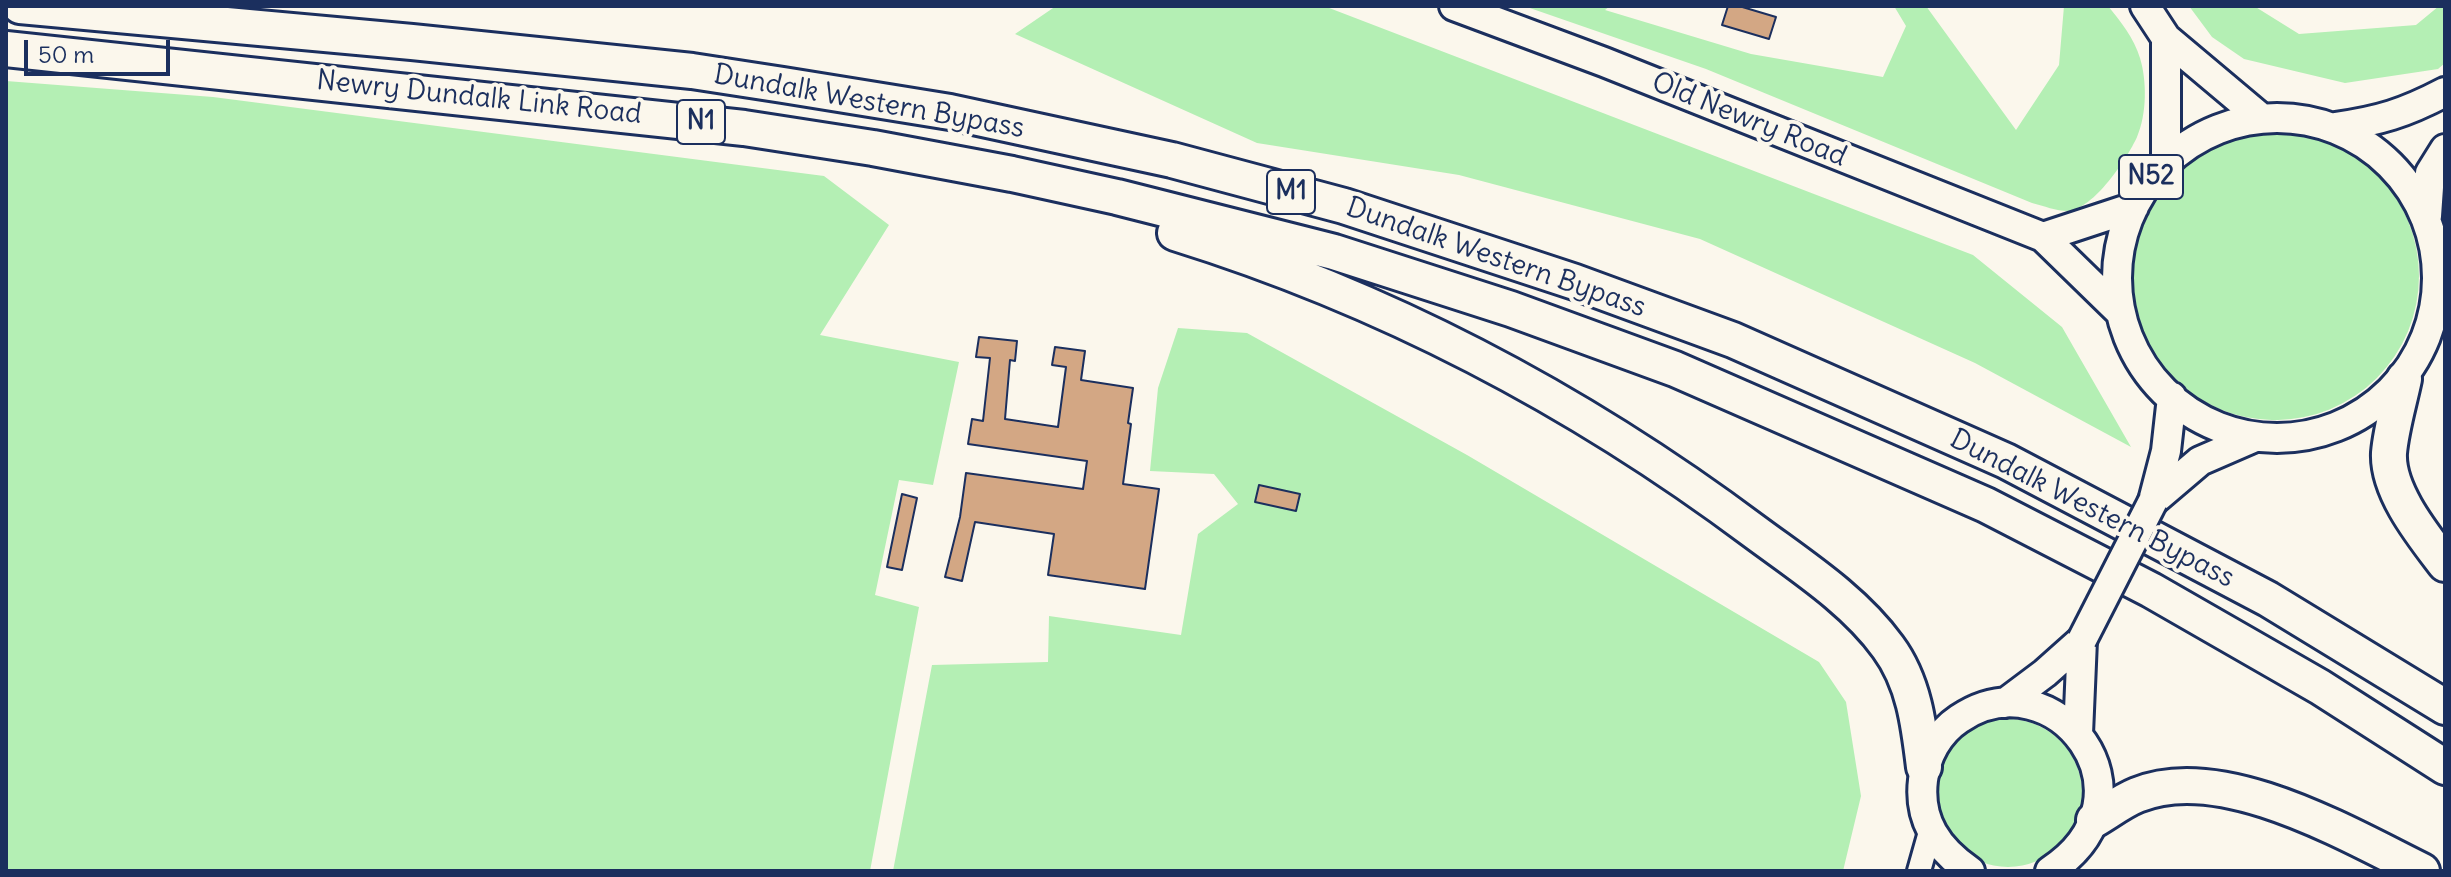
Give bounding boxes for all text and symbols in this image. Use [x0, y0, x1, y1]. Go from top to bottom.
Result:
scale bar [28, 24, 174, 74]
text: 50 m [38, 39, 94, 69]
street label: Dundalk Western Bypass [711, 58, 1027, 146]
street label: Newry Dundalk Link Road [315, 64, 643, 132]
street label: Old Newry Road [1647, 66, 1851, 174]
road number: N1 [677, 100, 725, 144]
road number: N52 [2119, 155, 2183, 199]
road number: M1 [1267, 170, 1315, 214]
street label: Dundalk Western Bypass [1342, 191, 1650, 325]
street label: Dundalk Western Bypass [1944, 423, 2240, 595]

